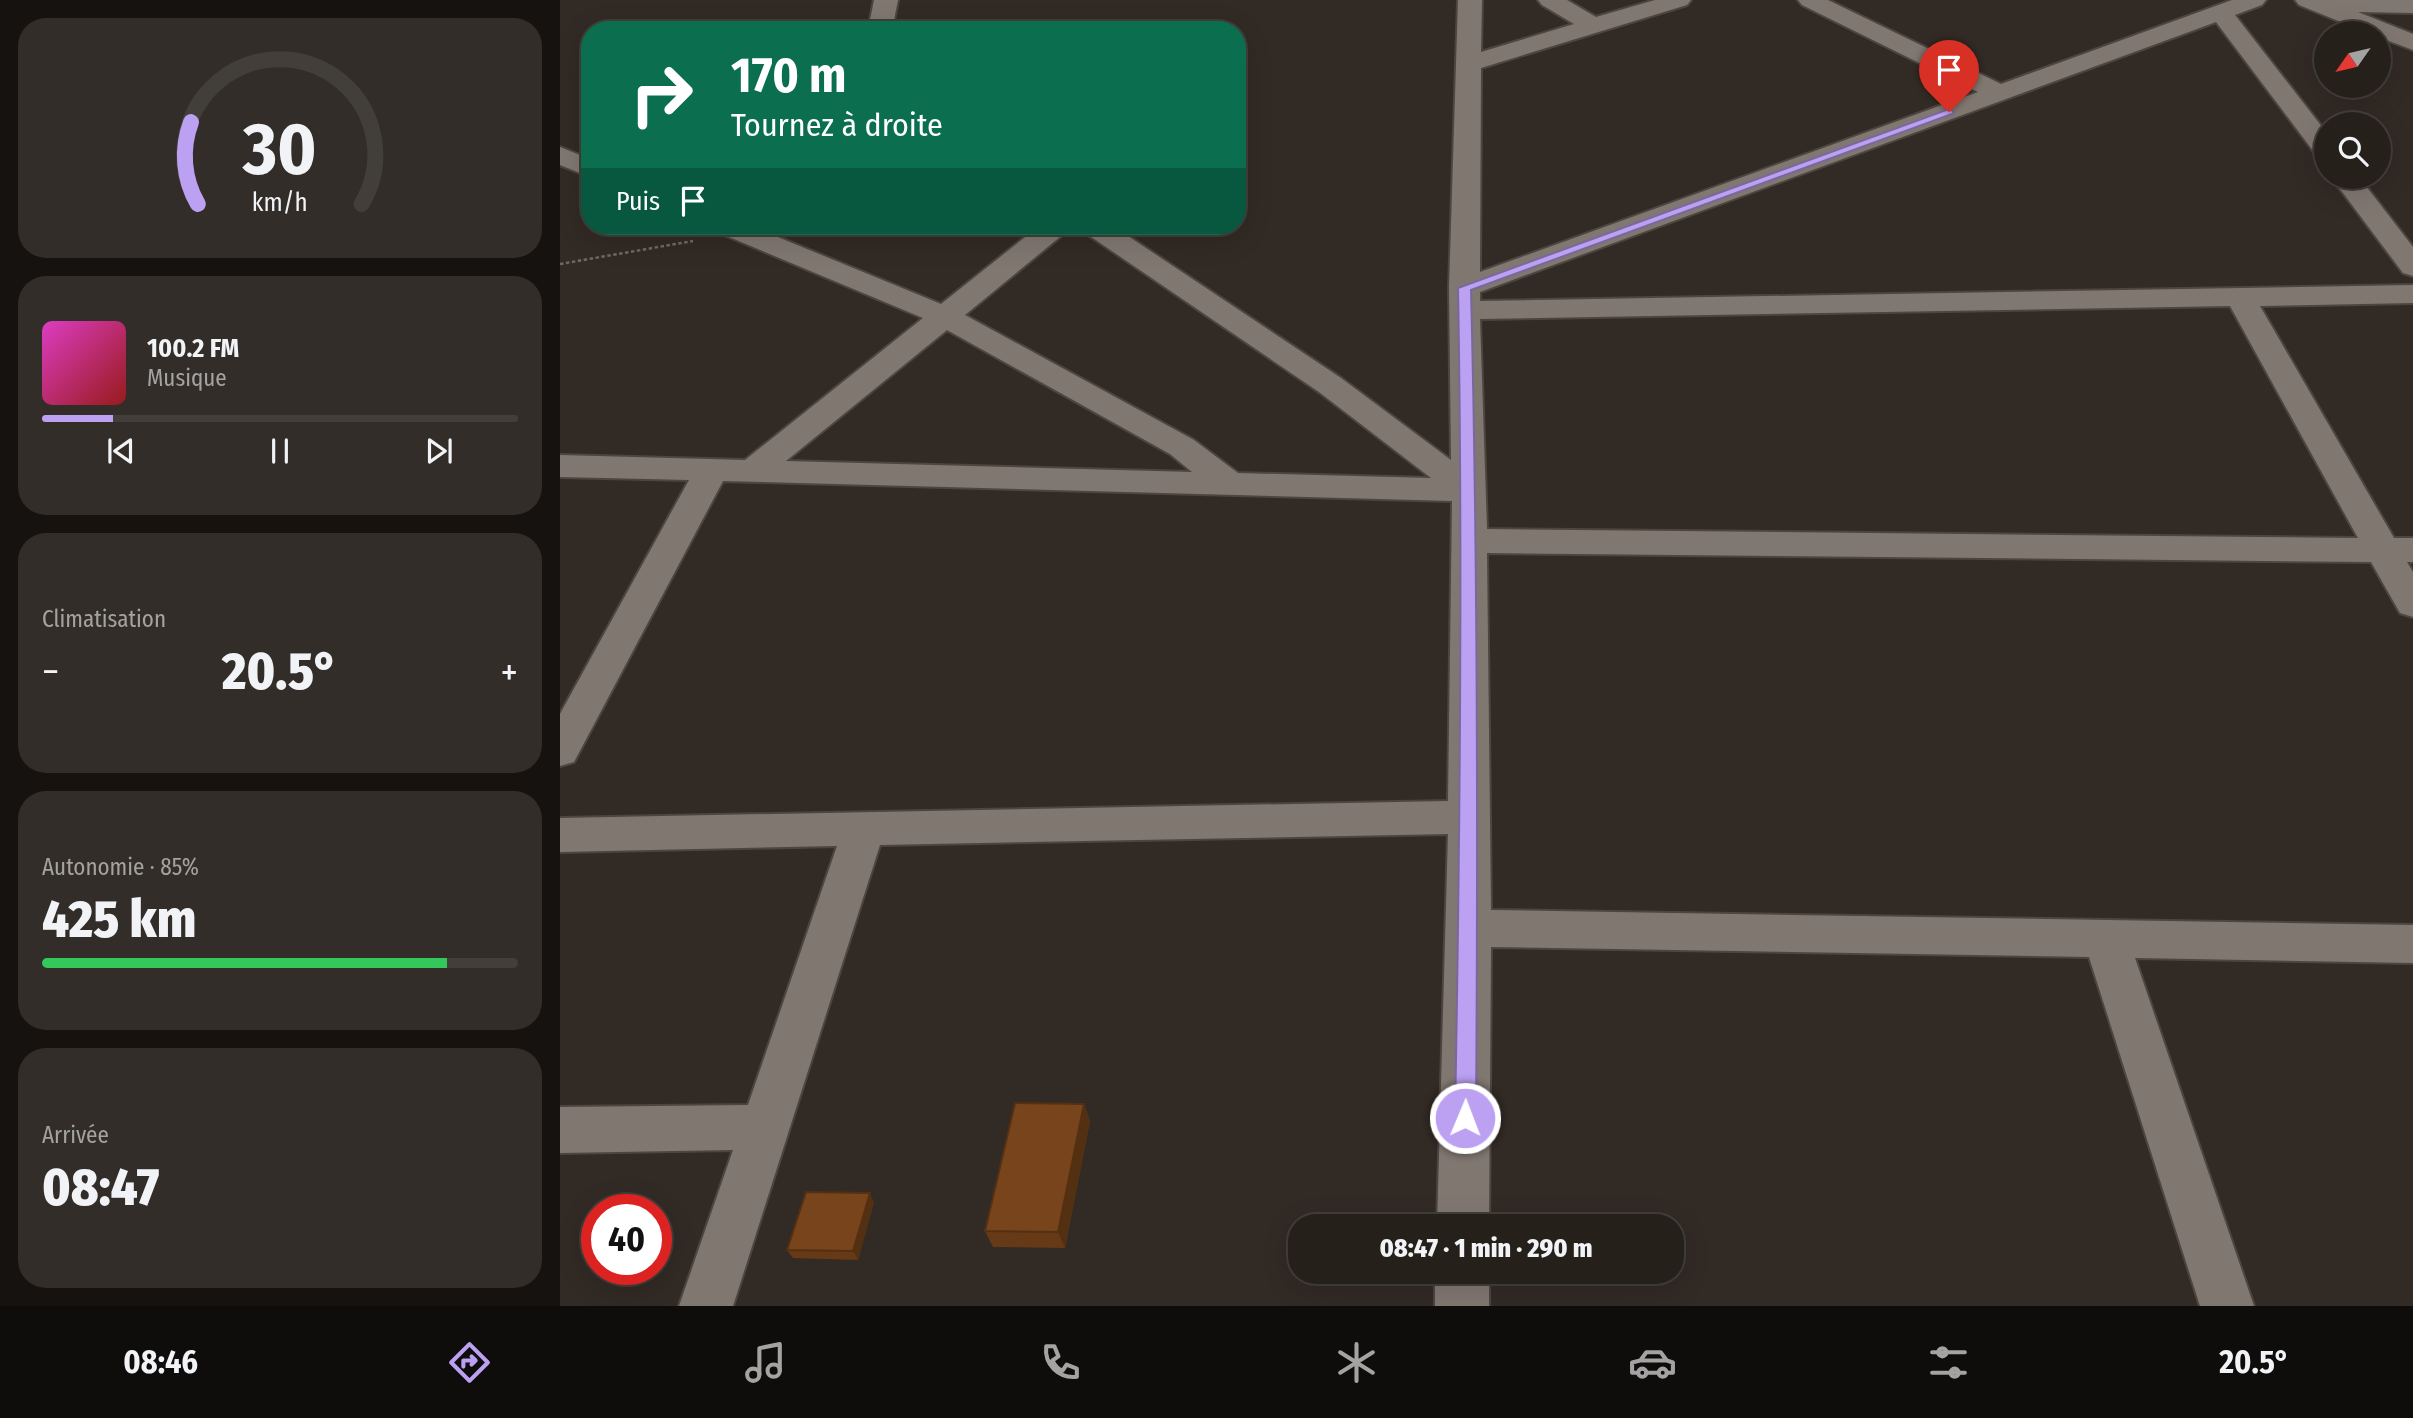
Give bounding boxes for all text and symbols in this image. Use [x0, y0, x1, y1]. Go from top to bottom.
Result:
north arrow [2314, 21, 2390, 98]
map controls [2314, 21, 2391, 189]
pin [1919, 40, 1979, 112]
text: 170 m [731, 46, 847, 105]
icon: right [616, 49, 707, 140]
icon: arrive [1930, 51, 1968, 89]
text: 30 [242, 106, 317, 193]
text: Tournez à droite [731, 106, 943, 144]
button: search [2314, 112, 2391, 189]
icon: arrive [674, 182, 712, 220]
text: Puis [616, 186, 660, 217]
text: km/h [252, 188, 308, 218]
text: 100.2 FM [147, 333, 239, 364]
text: Musique [147, 364, 227, 392]
icon: previous [102, 432, 140, 470]
icon: pause [261, 432, 299, 470]
icon: next [420, 432, 458, 470]
text: Climatisation [42, 605, 166, 633]
text: 20.5° [222, 640, 338, 703]
text: − [42, 649, 59, 695]
text: + [501, 649, 518, 695]
text: Autonomie · 85% [42, 853, 199, 881]
text: 425 km [42, 888, 196, 951]
position arrow [1428, 1081, 1502, 1155]
text: Arrivée [42, 1121, 109, 1149]
text: 08:47 [42, 1156, 159, 1219]
speed limit sign: 40 [581, 1194, 672, 1285]
text: 08:47 · 1 min · 290 m [1379, 1233, 1593, 1264]
icon: directions [445, 1338, 494, 1387]
icon: music [741, 1338, 790, 1387]
icon: phone [1036, 1338, 1085, 1387]
icon: climate [1332, 1338, 1381, 1387]
icon: car [1628, 1338, 1677, 1387]
icon: filters [1924, 1338, 1973, 1387]
text: 08:46 [123, 1343, 198, 1381]
text: 20.5° [2219, 1343, 2290, 1381]

